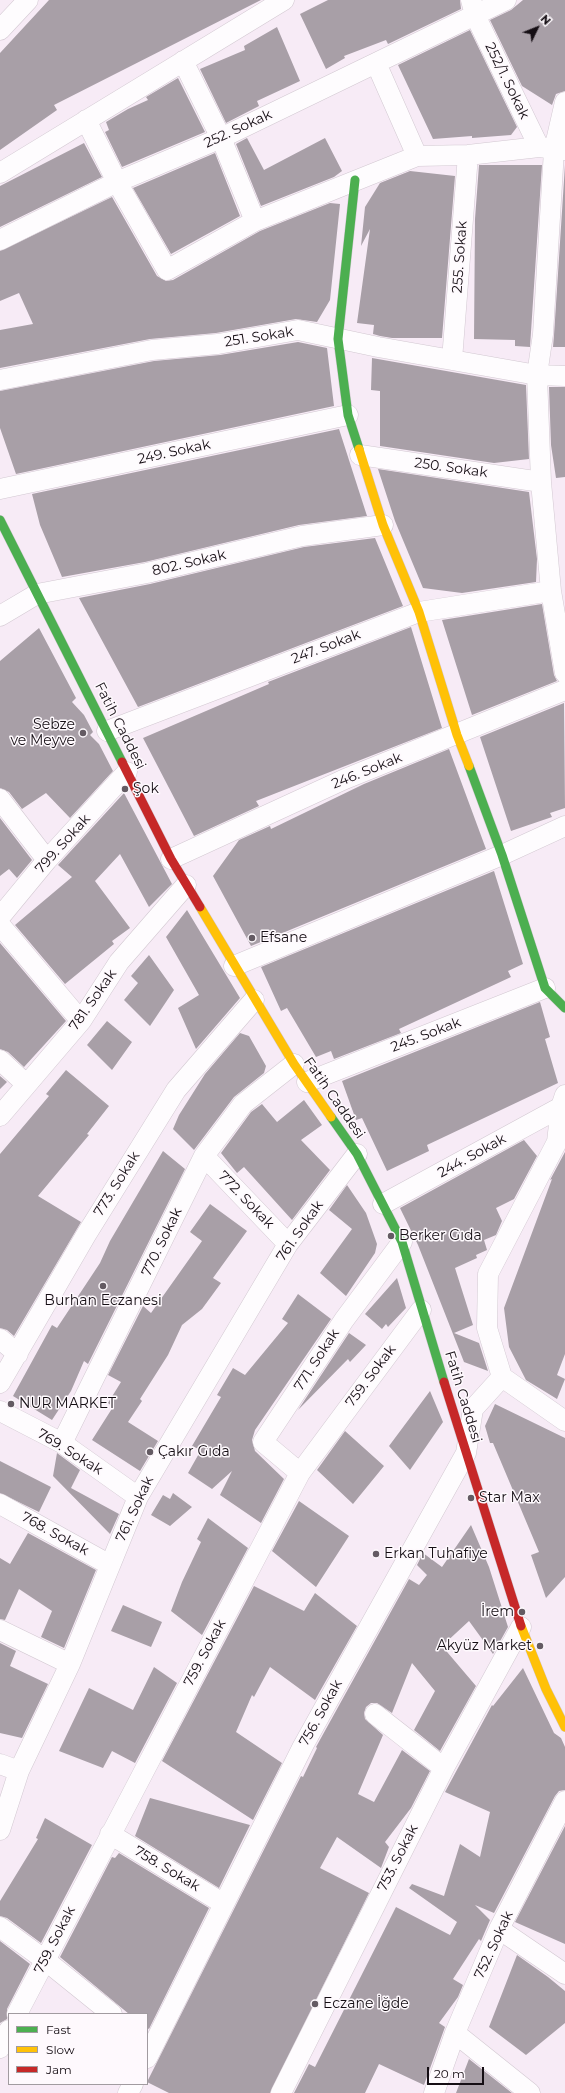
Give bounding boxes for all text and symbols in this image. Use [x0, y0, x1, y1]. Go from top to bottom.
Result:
north arrow [517, 8, 557, 48]
text: N [538, 12, 554, 28]
street label: 252/1. Sokak [481, 40, 533, 122]
street label: 252. Sokak [201, 106, 275, 152]
street label: 255. Sokak [449, 220, 471, 294]
street label: 251. Sokak [223, 323, 295, 351]
street label: 249. Sokak [136, 436, 212, 468]
street label: 250. Sokak [413, 455, 489, 481]
street label: 802. Sokak [150, 546, 228, 580]
street label: 247. Sokak [289, 626, 363, 668]
street label: Fatih Caddesi [91, 680, 149, 772]
place label: Sebze ve Meyve [10, 717, 75, 750]
marker: Sebze ve Meyve [78, 728, 88, 738]
street label: 246. Sokak [329, 749, 405, 793]
place label: Şok [133, 781, 159, 797]
marker: Şok [120, 784, 130, 794]
street label: 799. Sokak [32, 811, 94, 877]
place label: Efsane [260, 930, 307, 946]
marker: Efsane [247, 933, 257, 943]
street label: 781. Sokak [66, 966, 120, 1034]
street label: 245. Sokak [389, 1014, 463, 1056]
street label: Fatih Caddesi [300, 1054, 368, 1142]
street label: 244. Sokak [435, 1130, 509, 1182]
street label: 773. Sokak [90, 1149, 144, 1219]
street label: 772. Sokak [214, 1168, 278, 1232]
street label: 761. Sokak [273, 1197, 327, 1265]
street label: 770. Sokak [138, 1205, 186, 1279]
place label: Berker Gıda [399, 1228, 482, 1244]
marker: Berker Gıda [386, 1231, 396, 1241]
marker: Burhan Eczanesi [98, 1281, 108, 1291]
place label: Burhan Eczanesi [44, 1293, 162, 1309]
street label: 771. Sokak [291, 1326, 343, 1394]
street label: 759. Sokak [342, 1342, 400, 1410]
street label: Fatih Caddesi [441, 1349, 485, 1445]
place label: NUR MARKET [19, 1396, 116, 1412]
marker: NUR MARKET [6, 1399, 16, 1409]
street label: 769. Sokak [34, 1425, 106, 1479]
place label: Çakır Gıda [158, 1444, 230, 1460]
marker: Çakır Gıda [145, 1447, 155, 1457]
street label: 761. Sokak [113, 1474, 157, 1544]
place label: Star Max [479, 1490, 540, 1506]
marker: Star Max [466, 1493, 476, 1503]
street label: 768. Sokak [18, 1509, 92, 1559]
place label: Erkan Tuhafiye [384, 1546, 488, 1562]
marker: Erkan Tuhafiye [371, 1549, 381, 1559]
place label: İrem [481, 1604, 514, 1620]
marker: İrem [517, 1607, 527, 1617]
street label: 759. Sokak [180, 1617, 230, 1689]
place label: Akyüz Market [437, 1638, 532, 1654]
marker: Akyüz Market [535, 1641, 545, 1651]
street label: 756. Sokak [296, 1677, 346, 1749]
street label: 753. Sokak [374, 1822, 422, 1894]
street label: 758. Sokak [131, 1843, 203, 1895]
street label: 759. Sokak [31, 1904, 79, 1976]
street label: 752. Sokak [471, 1908, 517, 1982]
place label: Eczane İğde [323, 1996, 409, 2012]
marker: Eczane İğde [310, 1999, 320, 2009]
legend [8, 2013, 148, 2085]
text: Fast [46, 2022, 71, 2037]
text: Slow [46, 2042, 75, 2057]
scale bar [429, 2059, 486, 2085]
text: Jam [46, 2062, 72, 2077]
text: 20 m [434, 2066, 465, 2081]

